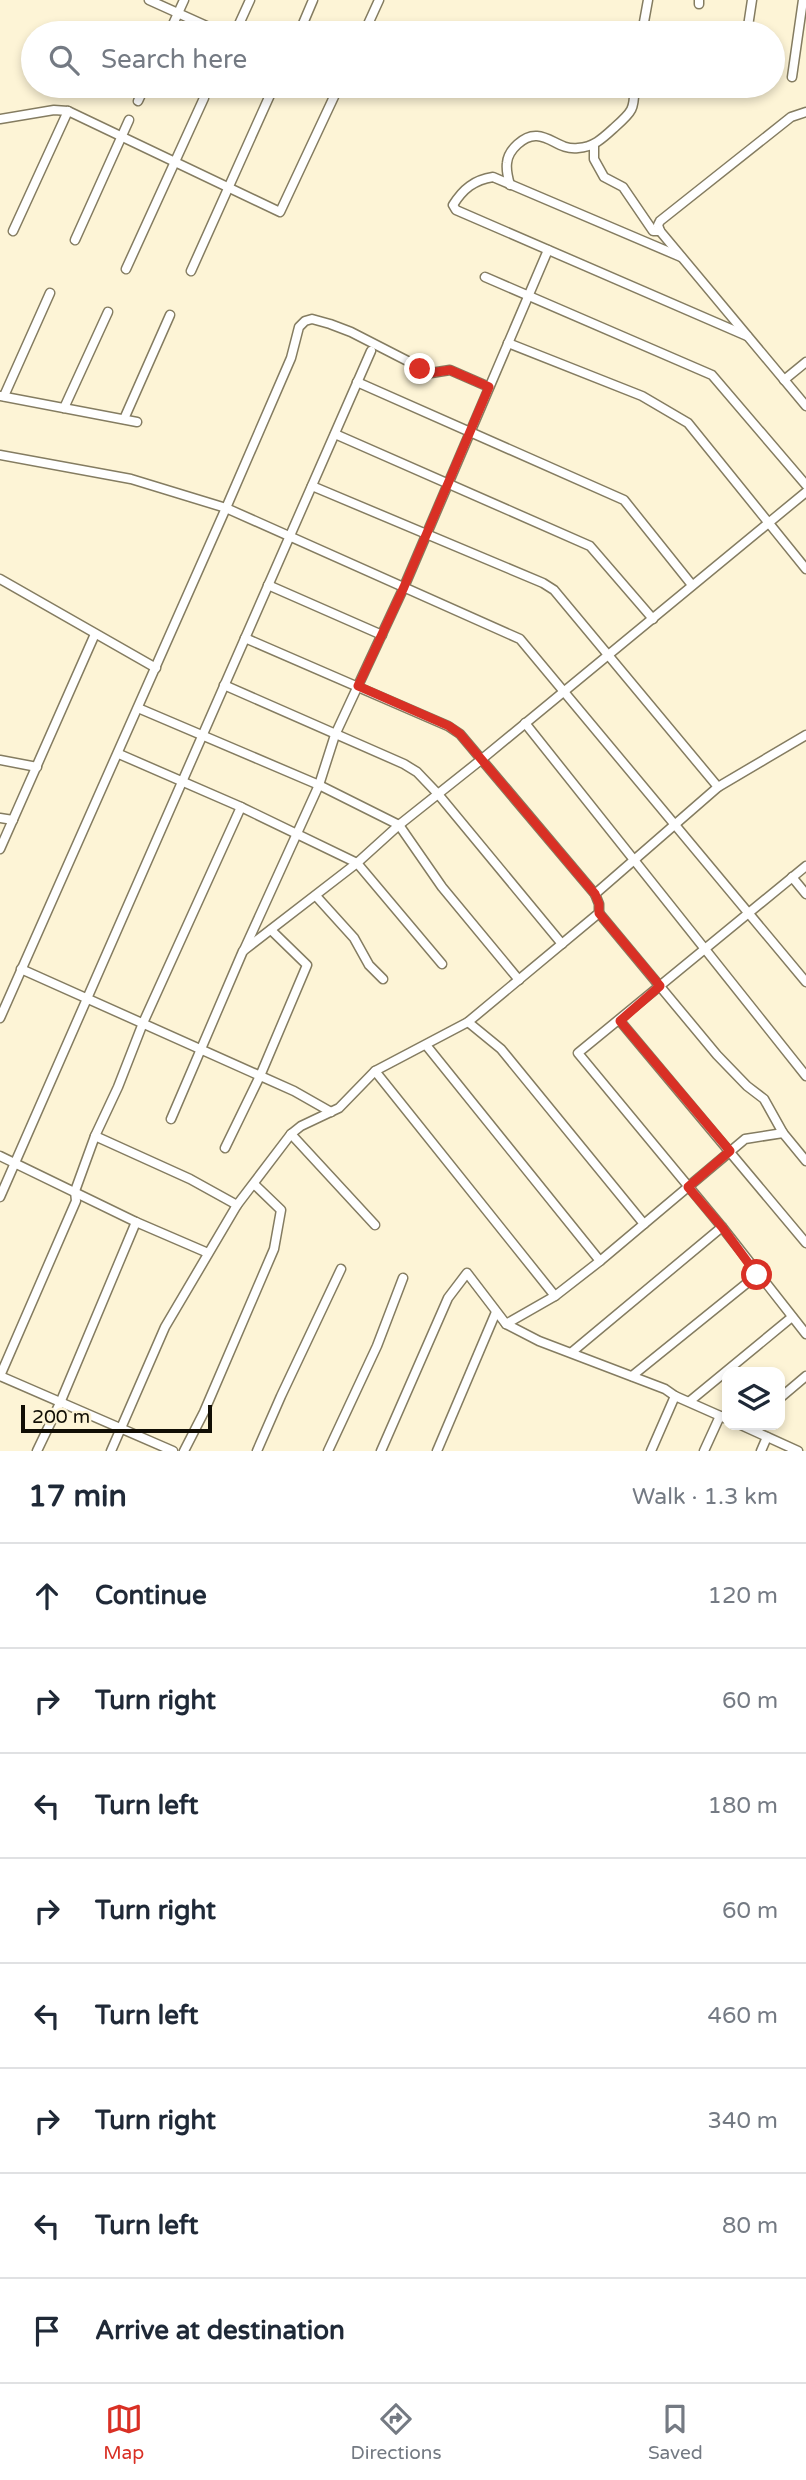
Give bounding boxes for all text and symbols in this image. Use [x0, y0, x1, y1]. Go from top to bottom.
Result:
search box [21, 21, 785, 98]
icon: search [45, 41, 83, 79]
text: Search here [101, 44, 247, 75]
route end [404, 353, 435, 384]
route start [741, 1259, 772, 1290]
map controls [722, 1367, 785, 1430]
button: layers [722, 1367, 785, 1430]
scale bar [21, 1402, 212, 1434]
text: 200 m [32, 1406, 90, 1428]
text: 17 min [28, 1478, 127, 1515]
text: Walk · 1.3 km [632, 1483, 778, 1511]
icon: ahead [28, 1577, 66, 1615]
text: Continue [95, 1580, 207, 1611]
text: 120 m [708, 1582, 778, 1610]
icon: right [28, 1682, 66, 1720]
text: Turn right [95, 1685, 216, 1716]
text: 60 m [722, 1687, 778, 1715]
icon: left [28, 1787, 66, 1825]
text: Turn left [95, 1790, 198, 1821]
text: 180 m [708, 1792, 778, 1820]
icon: right [28, 1892, 66, 1930]
text: Turn right [95, 1895, 216, 1926]
text: 60 m [722, 1897, 778, 1925]
icon: left [28, 1997, 66, 2035]
text: Turn left [95, 2000, 198, 2031]
text: 460 m [708, 2002, 778, 2030]
icon: right [28, 2102, 66, 2140]
text: Turn right [95, 2105, 216, 2136]
text: 340 m [708, 2107, 778, 2135]
icon: left [28, 2207, 66, 2245]
text: Turn left [95, 2210, 198, 2241]
text: 80 m [722, 2212, 778, 2240]
icon: arrive [28, 2312, 66, 2350]
text: Arrive at destination [95, 2315, 345, 2346]
tab: Map [103, 2400, 144, 2464]
tab: Directions [351, 2400, 442, 2464]
tab: Saved [648, 2400, 703, 2464]

